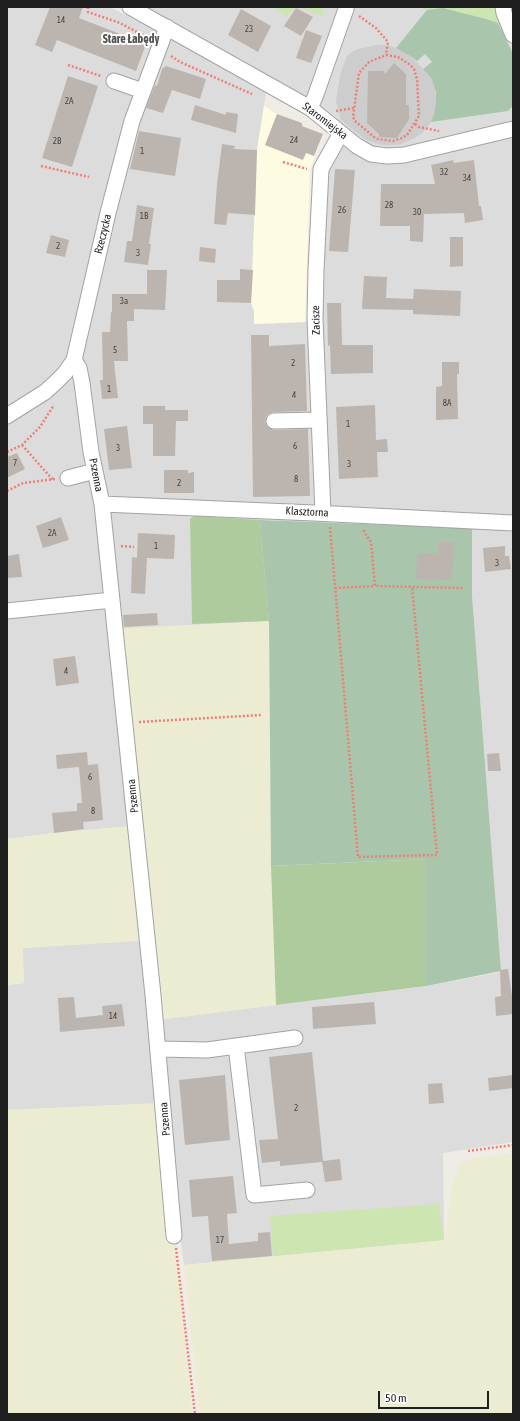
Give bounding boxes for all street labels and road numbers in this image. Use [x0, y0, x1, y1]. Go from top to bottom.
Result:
street label: Staromiejska [300, 100, 350, 142]
street label: Rzeczycka [92, 213, 114, 255]
street label: Zacisze [309, 305, 323, 335]
street label: Pszenna [86, 457, 106, 493]
street label: Klasztorna [285, 504, 329, 520]
street label: Pszenna [125, 778, 141, 814]
street label: Pszenna [157, 1102, 173, 1136]

